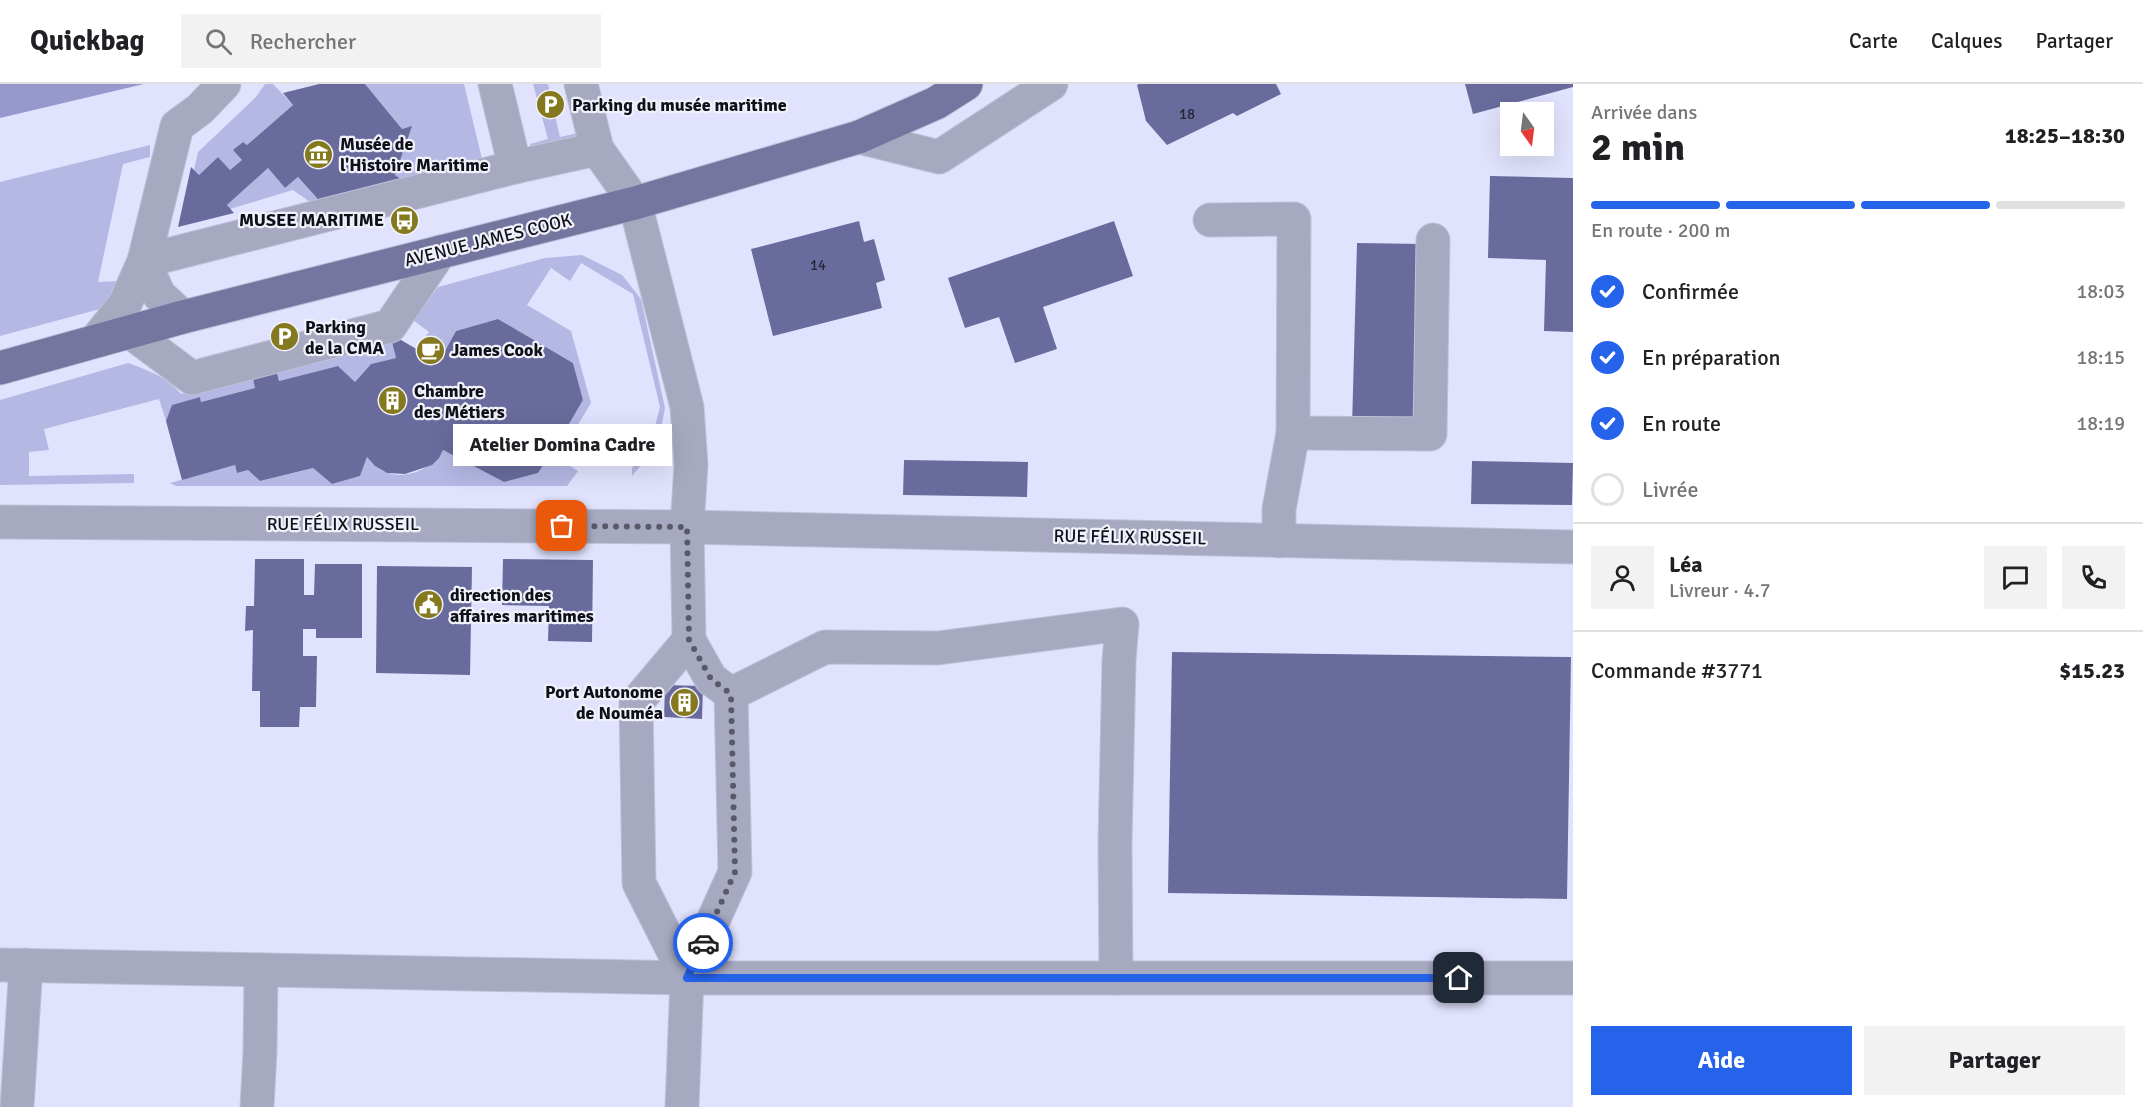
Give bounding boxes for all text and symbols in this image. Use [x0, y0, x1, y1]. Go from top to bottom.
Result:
search box [181, 14, 601, 68]
text: Quickbag [30, 24, 145, 58]
icon: search [202, 25, 235, 58]
text: Rechercher [250, 28, 356, 55]
text: Carte [1849, 28, 1898, 54]
text: Calques [1931, 28, 2002, 54]
text: Partager [2035, 28, 2113, 54]
parking icon: Parking du musée maritime [535, 89, 567, 121]
place label: Parking du musée maritime [572, 94, 787, 116]
text: Arrivée dans [1591, 100, 1697, 125]
north arrow [1500, 102, 1554, 156]
map controls [1500, 102, 1554, 156]
house number: 18 [1179, 105, 1195, 123]
text: 18:25–18:30 [2005, 122, 2125, 149]
text: 2 min [1591, 123, 1685, 171]
place label: Musée de l'Histoire Maritime [340, 133, 489, 176]
museum icon: Musée de l'Histoire Maritime [303, 138, 335, 170]
bus stop icon: MUSEE MARITIME [389, 204, 421, 236]
place label: MUSEE MARITIME [239, 209, 384, 231]
street label: AVENUE JAMES COOK [402, 209, 574, 271]
text: En route · 200 m [1591, 218, 1730, 243]
house number: 14 [810, 256, 826, 274]
icon: check [1591, 275, 1624, 308]
text: Confirmée [1642, 278, 1739, 305]
text: 18:03 [2076, 279, 2125, 304]
place label: Parking de la CMA [305, 316, 384, 359]
parking icon: Parking de la CMA [268, 321, 300, 353]
cafe icon: James Cook [414, 334, 446, 366]
place label: James Cook [451, 339, 543, 361]
icon: check [1591, 341, 1624, 374]
text: En préparation [1642, 344, 1781, 371]
text: 18:15 [2076, 345, 2125, 370]
place label: Chambre des Métiers [414, 380, 505, 423]
building icon: Chambre des Métiers [377, 385, 409, 417]
icon: check [1591, 407, 1624, 440]
text: En route [1642, 410, 1721, 437]
text: 18:19 [2076, 411, 2125, 436]
callout: Atelier Domina Cadre [452, 424, 672, 466]
text: Atelier Domina Cadre [469, 432, 656, 457]
text: Livrée [1642, 476, 1699, 503]
pin [536, 500, 587, 551]
icon: bag [545, 509, 578, 542]
street label: RUE FÉLIX RUSSEIL [267, 513, 419, 535]
street label: RUE FÉLIX RUSSEIL [1054, 525, 1206, 549]
button: person [1591, 546, 1654, 609]
button: chat [1984, 546, 2047, 609]
button: phone [2062, 546, 2125, 609]
text: Léa [1669, 551, 1703, 578]
text: Livreur · 4.7 [1669, 578, 1770, 603]
place label: direction des affaires maritimes [450, 584, 594, 627]
public building icon: direction des affaires maritimes [413, 589, 445, 621]
text: Commande #3771 [1591, 657, 1763, 684]
text: $15.23 [2059, 657, 2125, 684]
place label: Port Autonome de Nouméa [545, 681, 663, 724]
building icon: Port Autonome de Nouméa [668, 686, 700, 718]
courier [673, 913, 733, 973]
icon: car [687, 927, 720, 960]
pin [1433, 952, 1484, 1003]
icon: home [1442, 961, 1475, 994]
button: Aide [1591, 1026, 1852, 1095]
button: Partager [1864, 1026, 2125, 1095]

